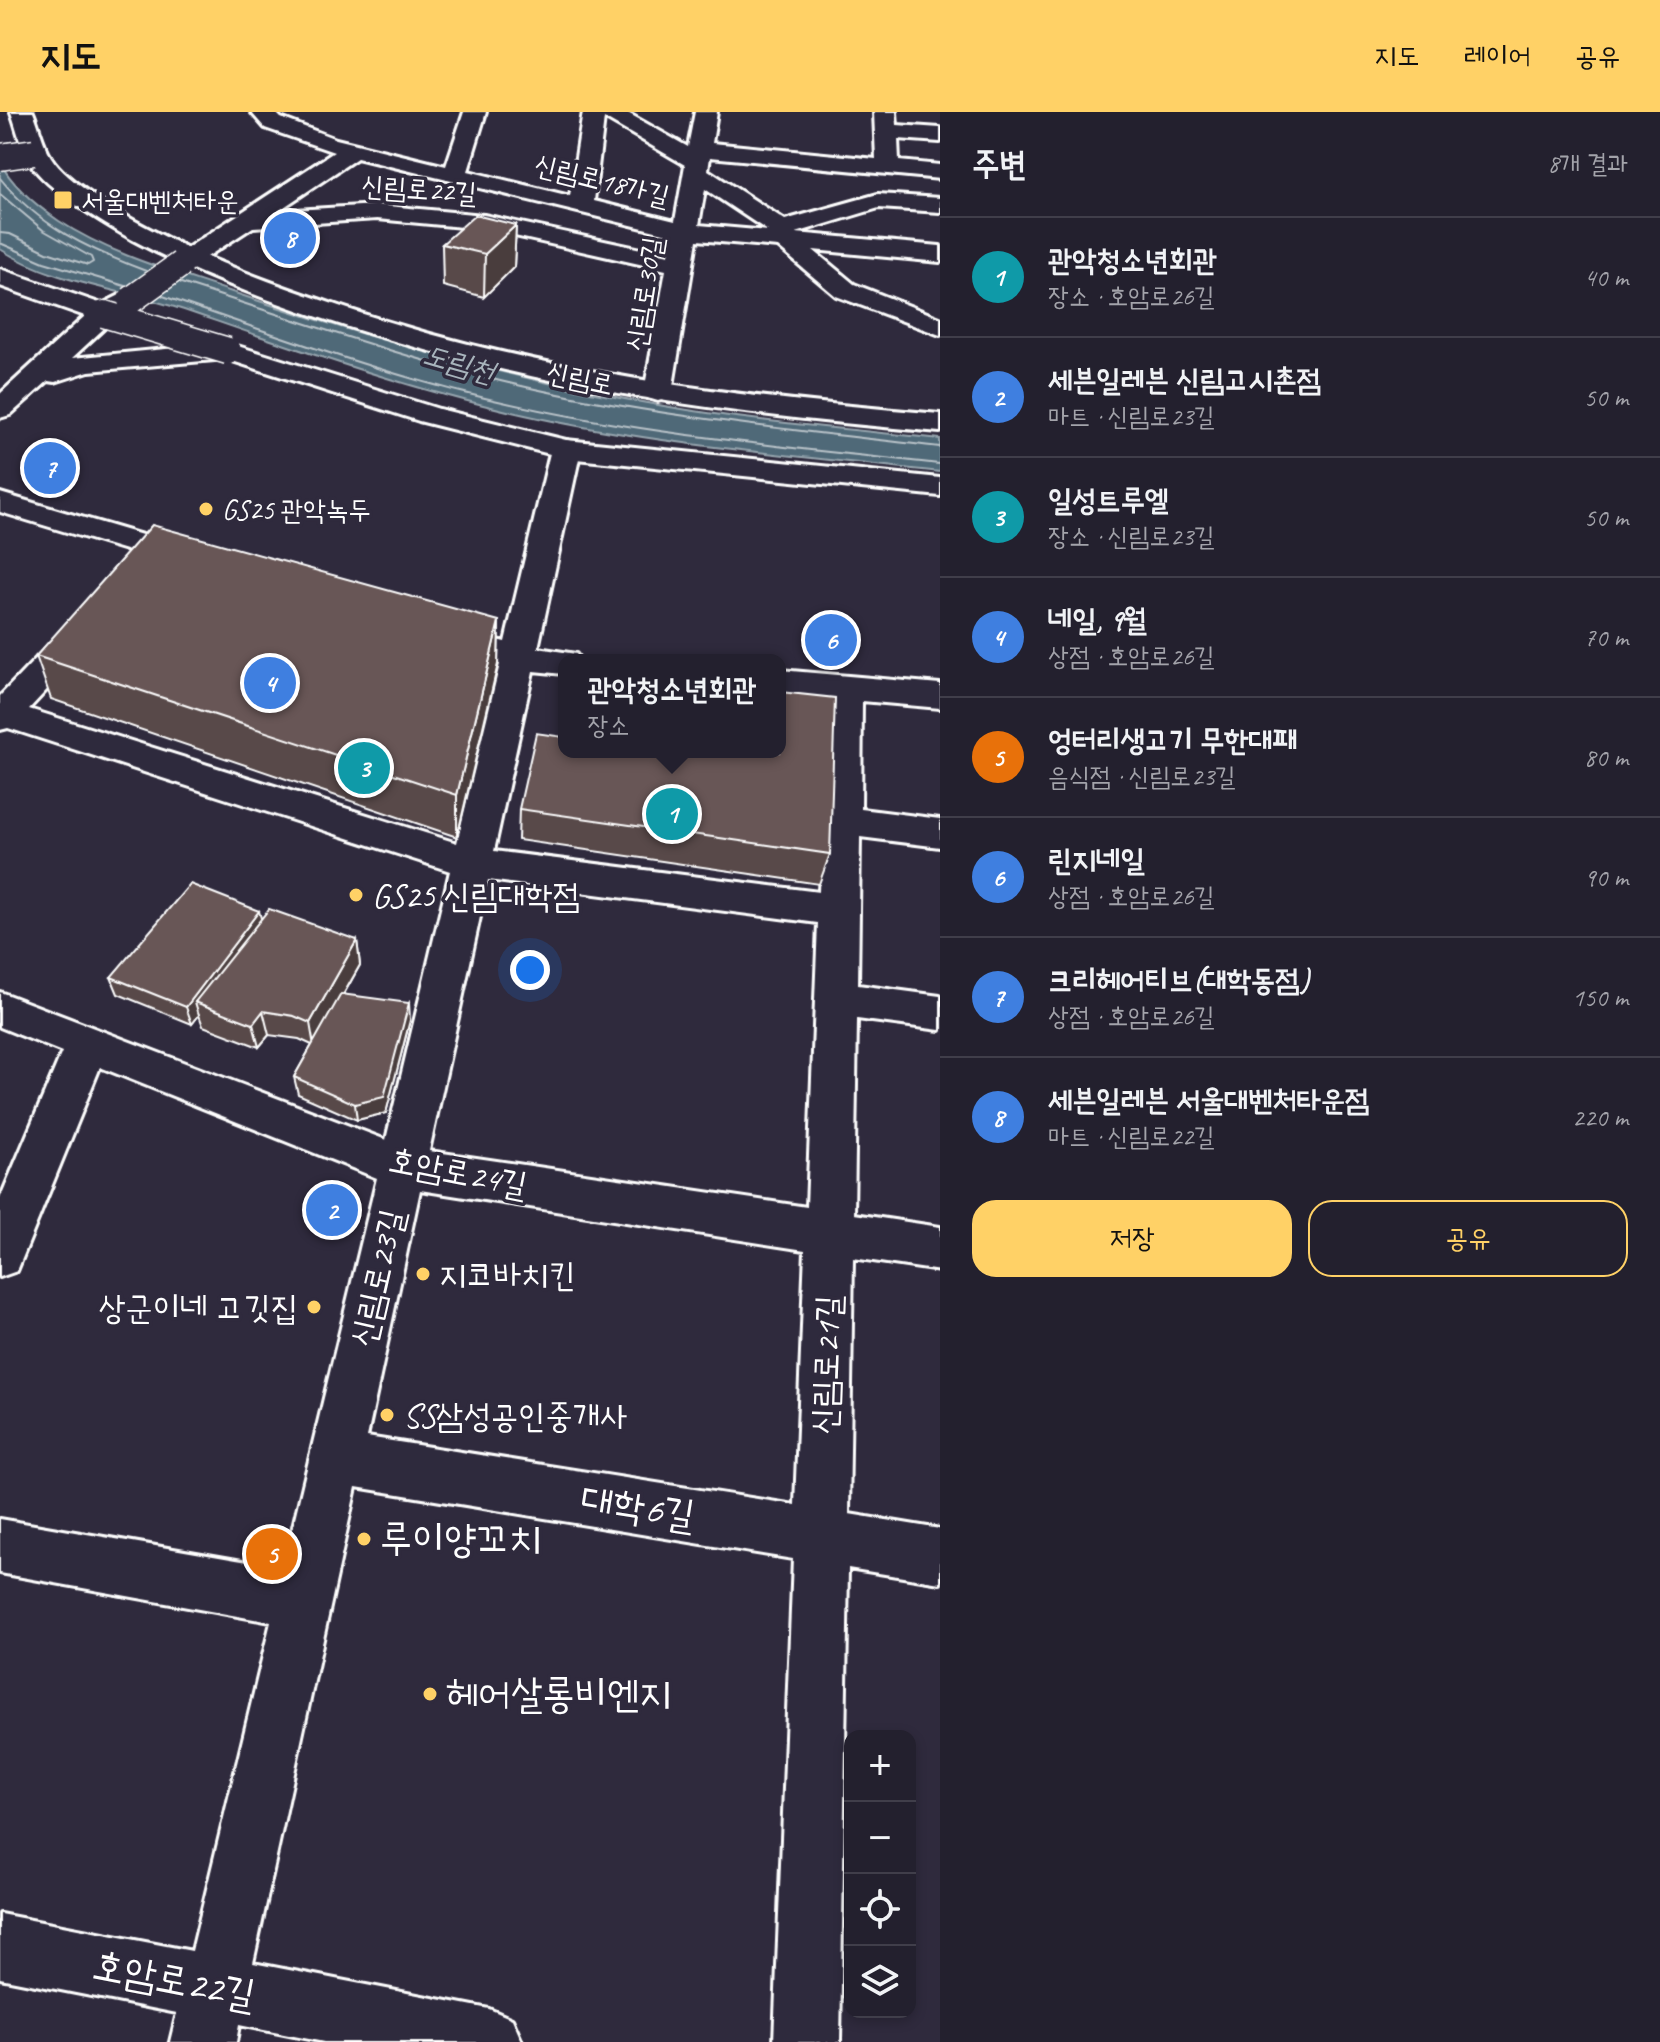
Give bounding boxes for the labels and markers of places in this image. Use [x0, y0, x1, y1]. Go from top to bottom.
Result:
place label: 서울대벤처타운 [81, 183, 239, 218]
marker: 서울대벤처타운 [52, 189, 74, 211]
pin: 8 [264, 208, 316, 268]
pin: 7 [24, 438, 76, 498]
place label: GS25 관악녹두 [222, 492, 371, 527]
marker: GS25 관악녹두 [197, 500, 215, 518]
pin: 6 [805, 610, 857, 670]
pin: 4 [244, 653, 296, 713]
pin: 3 [338, 738, 390, 798]
pin: 1 [646, 784, 698, 844]
place label: GS25 신림대학점 [372, 874, 580, 917]
marker: GS25 신림대학점 [347, 886, 365, 904]
pin: 2 [306, 1180, 358, 1240]
place label: 지코바치킨 [439, 1253, 576, 1296]
marker: 지코바치킨 [414, 1265, 432, 1283]
place label: 상군이네 고깃집 [98, 1286, 298, 1329]
marker: 상군이네 고깃집 [305, 1298, 323, 1316]
place label: SS삼성공인중개사 [403, 1394, 628, 1437]
marker: SS삼성공인중개사 [378, 1406, 396, 1424]
place label: 루이양꼬치 [380, 1514, 541, 1564]
pin: 5 [246, 1524, 298, 1584]
marker: 루이양꼬치 [355, 1530, 373, 1548]
place label: 헤어살롱비엔지 [446, 1669, 671, 1719]
marker: 헤어살롱비엔지 [421, 1685, 439, 1703]

